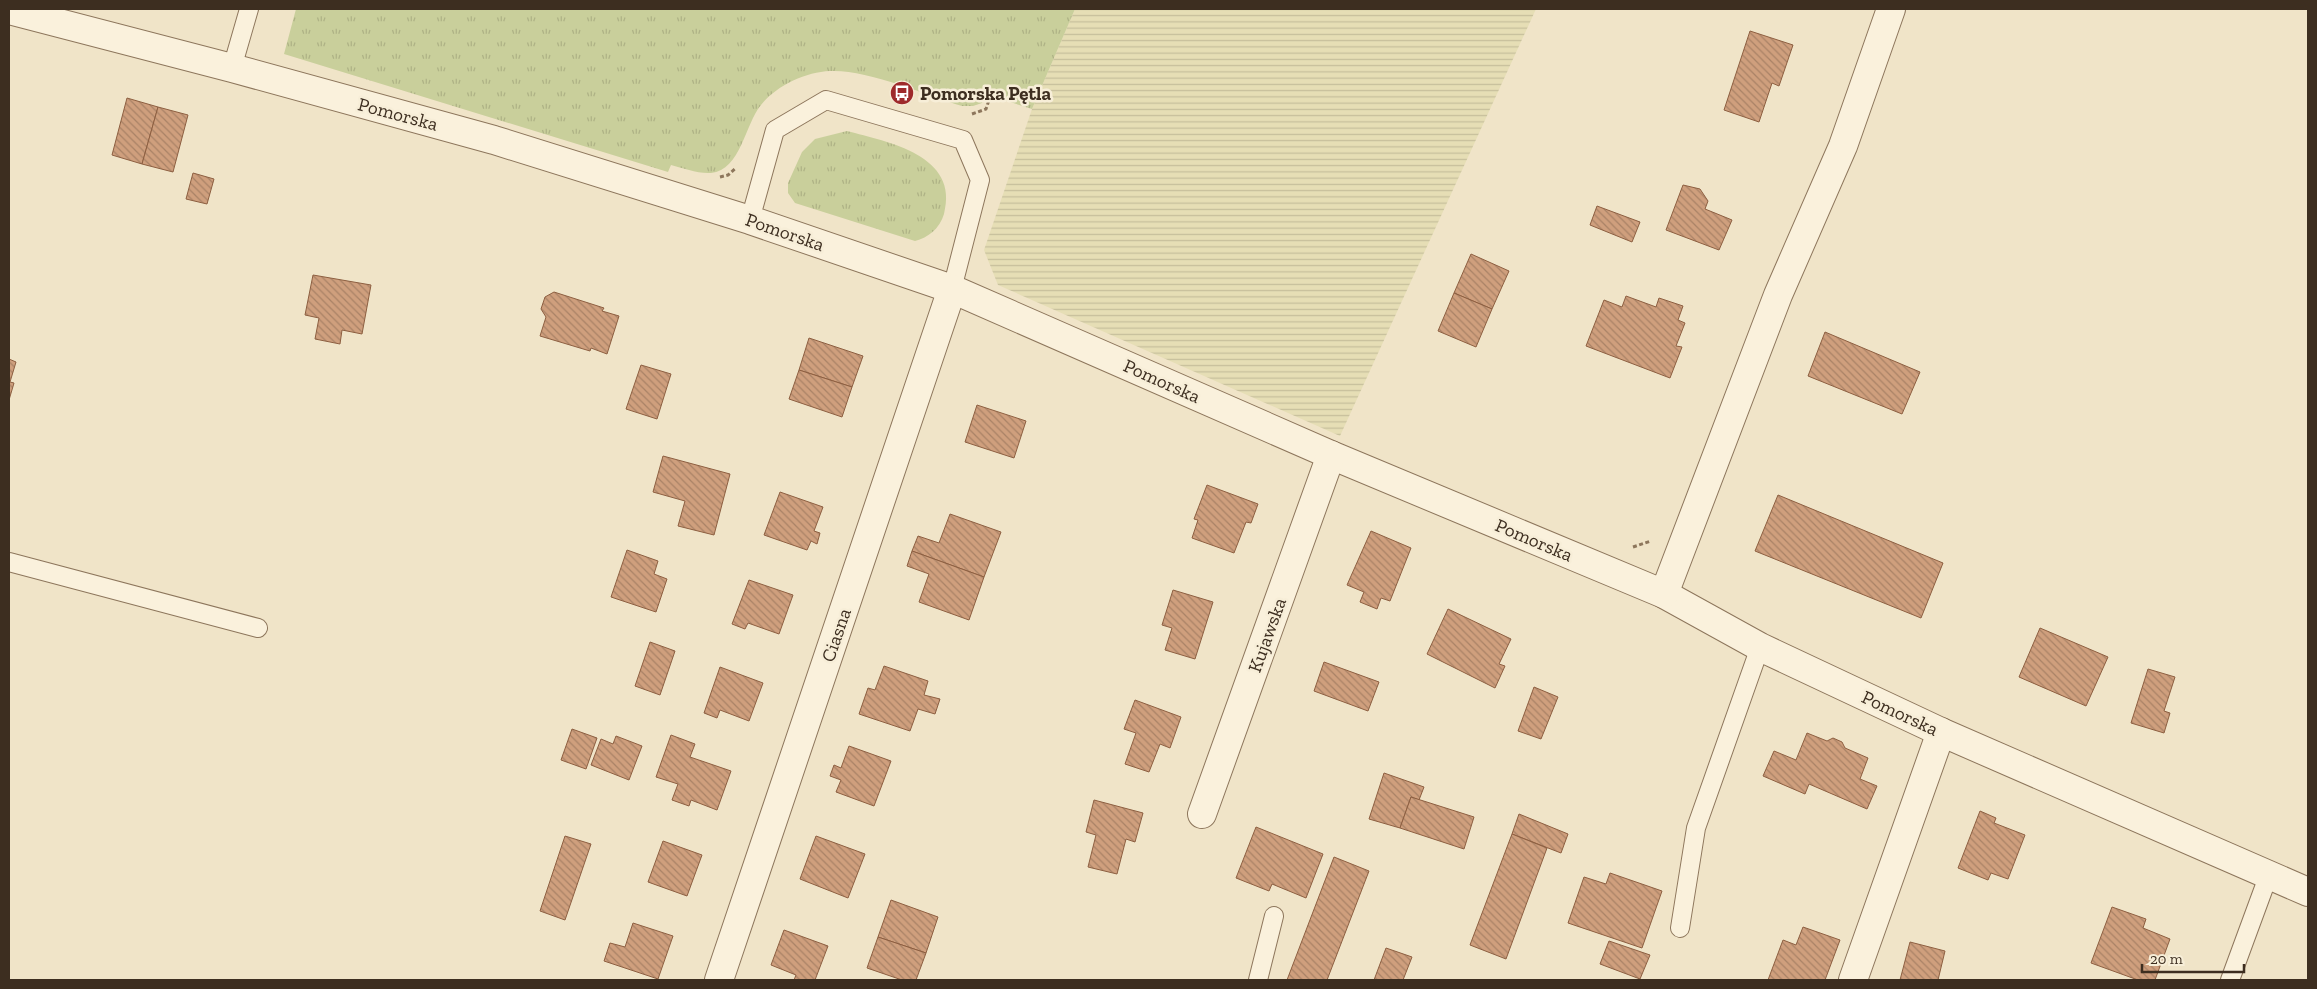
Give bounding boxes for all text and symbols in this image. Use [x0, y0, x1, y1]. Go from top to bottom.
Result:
bus stop icon: Pomorska Pętla [889, 80, 915, 106]
place label: Pomorska Pętla [920, 82, 1051, 105]
street label: Pomorska [356, 92, 440, 136]
street label: Pomorska [743, 208, 827, 256]
street label: Pomorska [1120, 354, 1204, 408]
street label: Pomorska [1492, 513, 1576, 567]
street label: Kujawska [1243, 594, 1291, 676]
street label: Ciasna [816, 605, 856, 665]
street label: Pomorska [1858, 685, 1942, 741]
scale bar [2142, 942, 2244, 974]
text: 20 m [2150, 950, 2183, 968]

